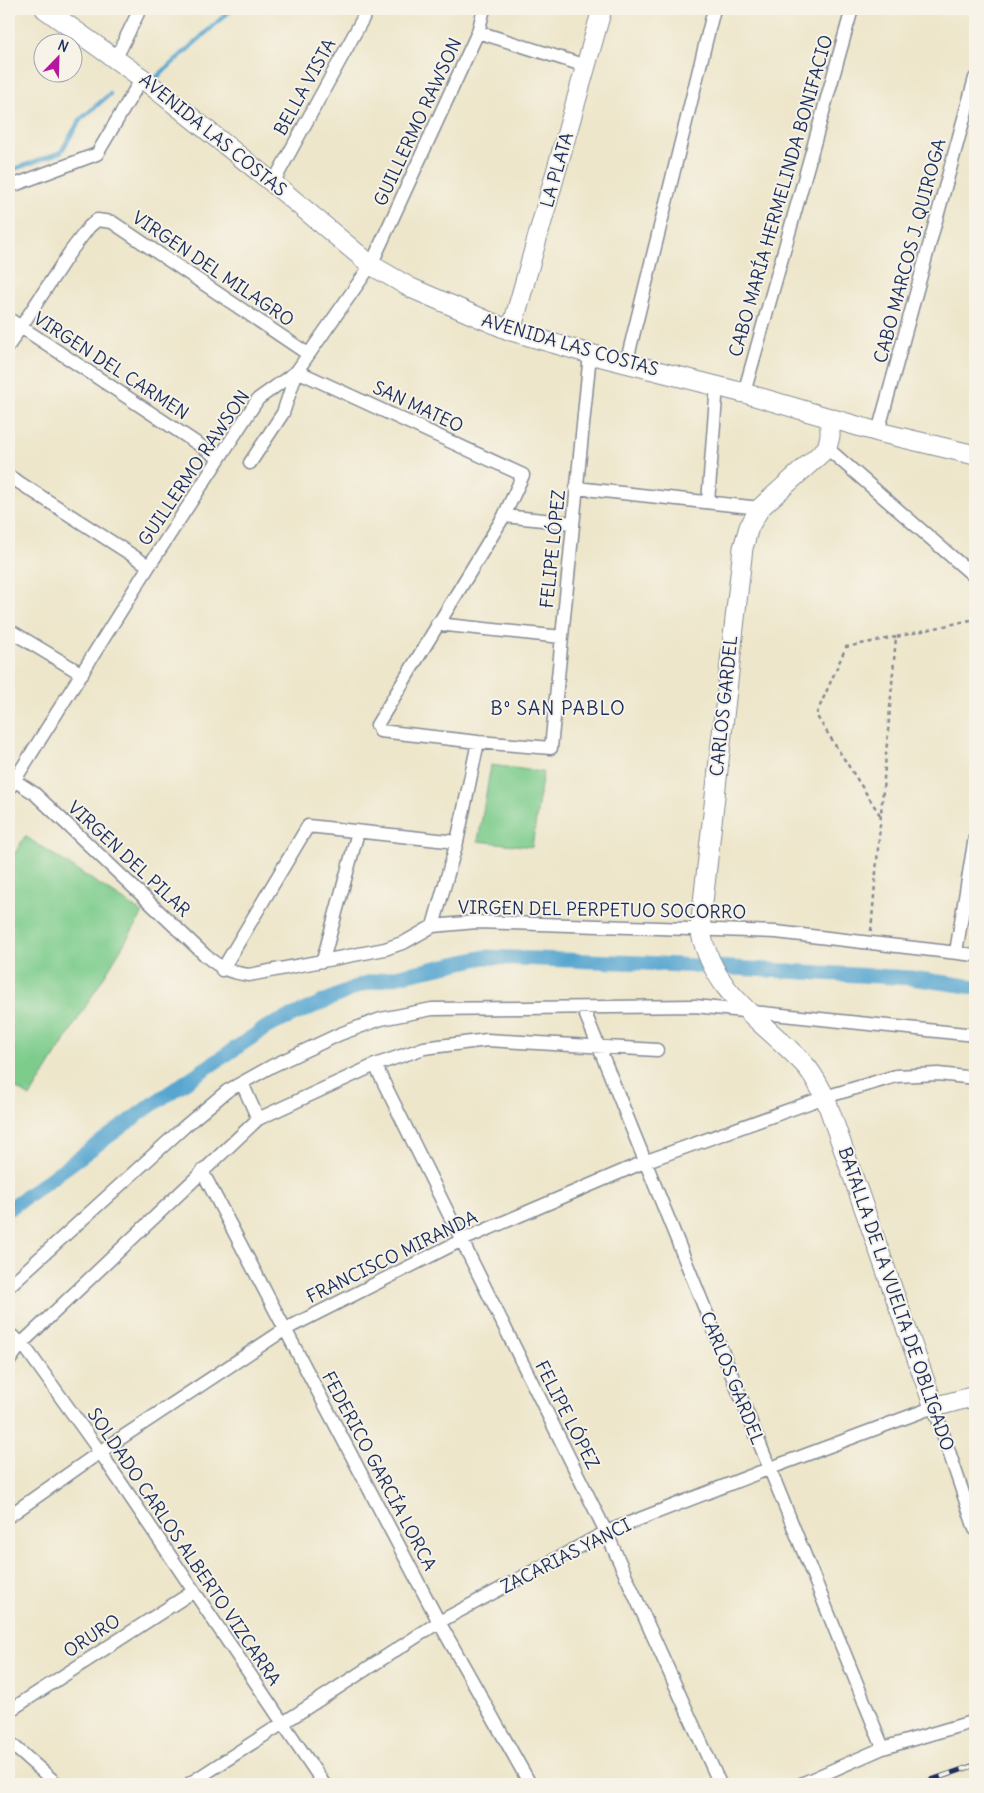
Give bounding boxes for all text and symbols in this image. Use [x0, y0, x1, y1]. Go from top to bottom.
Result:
north arrow [32, 32, 82, 82]
street label: CABO MARÍA HERMELINDA BONIFACIO [723, 32, 838, 360]
street label: BELLA VISTA [269, 34, 341, 139]
street label: GUILLERMO RAWSON [368, 34, 467, 210]
text: N [55, 36, 71, 56]
street label: AVENIDA LAS COSTAS [135, 68, 292, 201]
street label: LA PLATA [535, 130, 578, 210]
street label: CABO MARCOS J. QUIROGA [868, 136, 951, 366]
street label: VIRGEN DEL MILAGRO [128, 206, 299, 331]
street label: VIRGEN DEL CARMEN [29, 307, 193, 424]
street label: AVENIDA LAS COSTAS [479, 308, 661, 381]
street label: SAN MATEO [369, 376, 467, 438]
street label: GUILLERMO RAWSON [133, 385, 254, 550]
street label: FELIPE LÓPEZ [535, 489, 570, 609]
street label: CARLOS GARDEL [705, 634, 742, 777]
district label: B° SAN PABLO [490, 696, 626, 720]
street label: VIRGEN DEL PILAR [63, 796, 196, 921]
street label: VIRGEN DEL PERPETUO SOCORRO [458, 895, 746, 924]
street label: BATALLA DE LA VUELTA DE OBLIGADO [834, 1144, 959, 1454]
street label: FRANCISCO MIRANDA [303, 1205, 481, 1308]
street label: CARLOS GARDEL [695, 1308, 770, 1448]
street label: FELIPE LÓPEZ [530, 1357, 605, 1473]
street label: FEDERICO GARCÍA LORCA [317, 1367, 442, 1574]
street label: SOLDADO CARLOS ALBERTO VIZCARRA [83, 1404, 286, 1690]
street label: ZACARIAS YANCI [497, 1513, 635, 1598]
street label: ORURO [59, 1609, 124, 1662]

